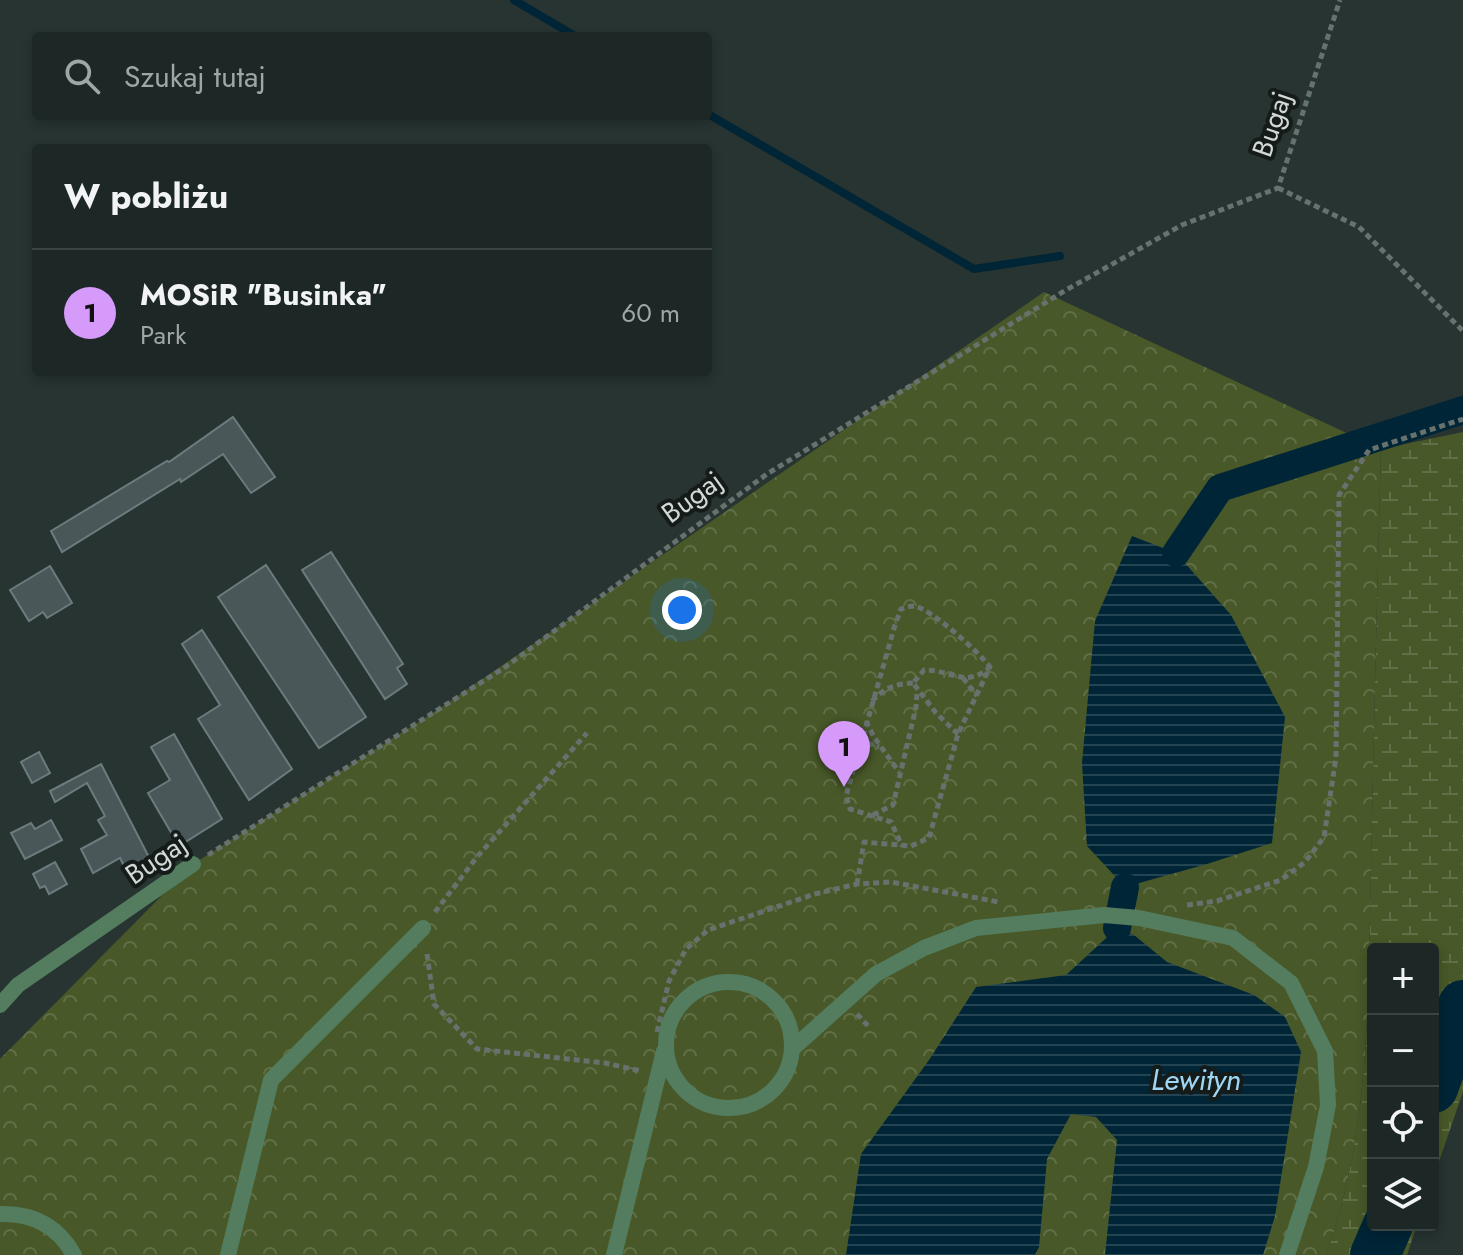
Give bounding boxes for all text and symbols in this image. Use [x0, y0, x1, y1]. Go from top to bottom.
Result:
search box [32, 32, 712, 120]
icon: search [60, 54, 104, 98]
text: Szukaj tutaj [124, 55, 266, 98]
street label: Bugaj [1242, 86, 1302, 162]
text: W pobliżu [64, 172, 228, 221]
text: MOSiR "Businka" [140, 273, 387, 316]
text: 1 [83, 294, 97, 332]
text: 60 m [621, 294, 680, 332]
text: Park [140, 316, 186, 354]
street label: Bugaj [653, 461, 731, 533]
your location [662, 590, 702, 630]
pin: 1 [818, 721, 870, 787]
street label: Bugaj [117, 823, 195, 895]
map controls [1367, 943, 1439, 1231]
button: + [1367, 943, 1439, 1015]
button: − [1367, 1015, 1439, 1087]
water label: Lewityn [1151, 1058, 1241, 1101]
button: locate [1367, 1087, 1439, 1159]
button: layers [1367, 1159, 1439, 1231]

